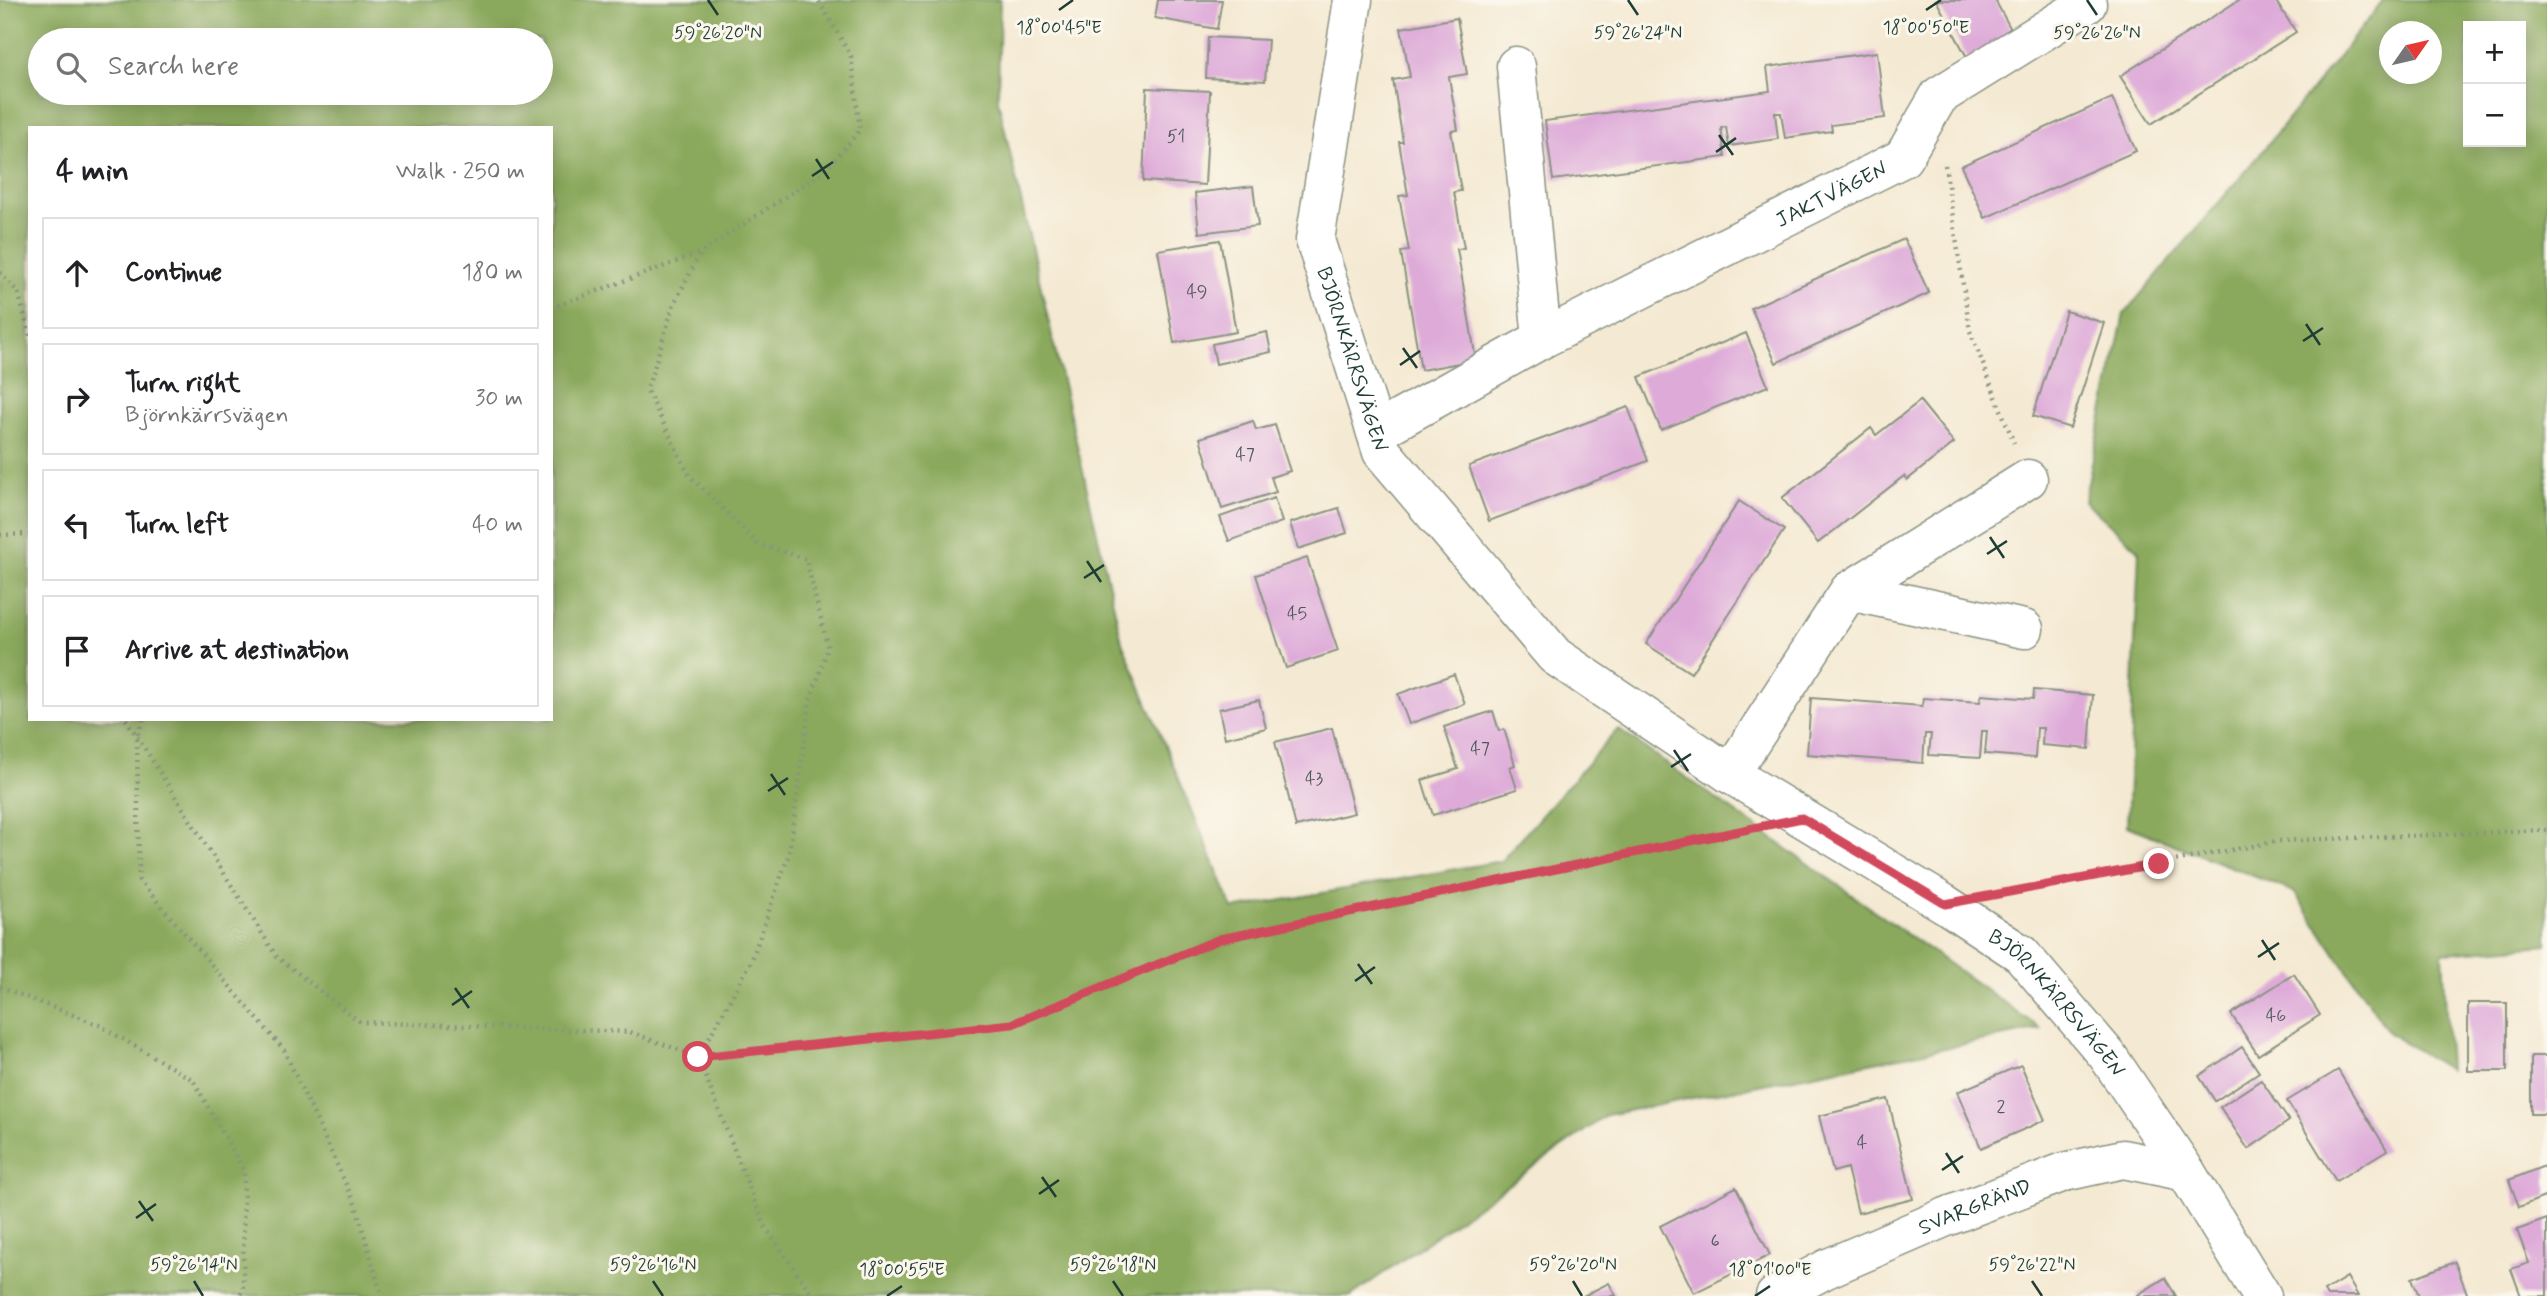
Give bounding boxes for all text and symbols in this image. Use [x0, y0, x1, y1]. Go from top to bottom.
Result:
text: 18°00'45"E [1016, 16, 1102, 40]
text: 18°00'50"E [1883, 16, 1969, 40]
text: 59°26'20"N [674, 21, 762, 45]
text: 59°26'24"N [1594, 21, 1682, 45]
text: 59°26'26"N [2053, 21, 2141, 45]
north arrow [2379, 21, 2442, 84]
map controls [2463, 21, 2526, 147]
button: + [2463, 21, 2526, 84]
search box [28, 28, 553, 105]
icon: search [52, 48, 90, 86]
text: Search here [108, 50, 239, 84]
button: − [2463, 84, 2526, 147]
house number: 51 [1167, 125, 1185, 149]
text: 4 min [56, 152, 129, 191]
street label: JAKTVÄGEN [1771, 155, 1893, 235]
text: Walk · 250 m [396, 157, 525, 187]
icon: ahead [58, 254, 96, 292]
text: Continue [125, 256, 222, 290]
text: 180 m [462, 258, 523, 288]
street label: BJÖRNKÄRRSVÄGEN [1309, 263, 1394, 456]
house number: 49 [1186, 280, 1208, 304]
text: Turn right [125, 367, 241, 401]
icon: right [58, 380, 96, 418]
text: 30 m [475, 384, 523, 414]
text: Björnkärrsvägen [125, 401, 289, 431]
house number: 47 [1235, 443, 1255, 467]
icon: left [58, 506, 96, 544]
text: Turn left [125, 508, 229, 542]
text: 40 m [472, 510, 523, 540]
house number: 45 [1287, 602, 1307, 626]
icon: arrive [58, 632, 96, 670]
text: Arrive at destination [125, 634, 349, 668]
house number: 47 [1470, 737, 1490, 761]
house number: 43 [1305, 767, 1323, 791]
route end [2143, 848, 2174, 879]
street label: BJÖRNKÄRRSVÄGEN [1982, 923, 2131, 1083]
house number: 46 [2266, 1004, 2286, 1028]
route start [682, 1041, 713, 1072]
house number: 2 [1997, 1095, 2006, 1119]
house number: 4 [1857, 1131, 1867, 1155]
street label: SVARGRÄND [1914, 1173, 2036, 1242]
house number: 6 [1710, 1229, 1720, 1253]
text: 59°26'14"N [150, 1253, 238, 1277]
text: 59°26'16"N [610, 1253, 696, 1277]
text: 59°26'18"N [1070, 1253, 1156, 1277]
text: 59°26'20"N [1529, 1253, 1617, 1277]
text: 59°26'22"N [1988, 1253, 2076, 1277]
text: 18°00'55"E [859, 1258, 945, 1282]
text: 18°01'00"E [1728, 1258, 1812, 1282]

